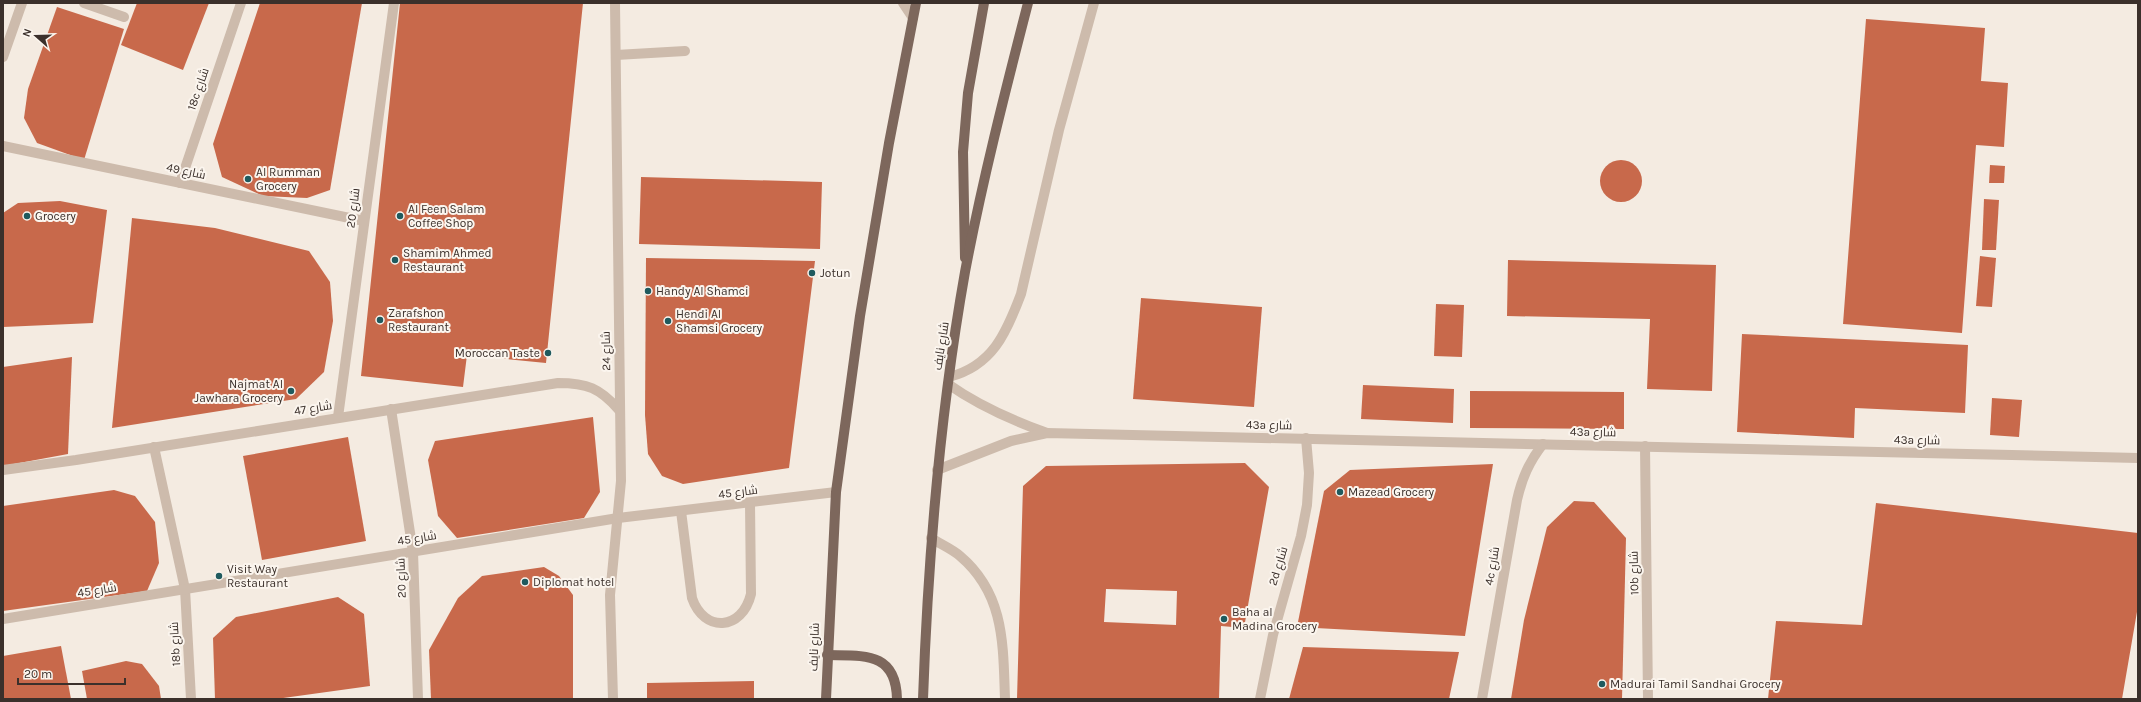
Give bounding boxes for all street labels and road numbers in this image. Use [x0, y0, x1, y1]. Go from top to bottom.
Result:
street label: 18c شارع [184, 66, 213, 112]
street label: شارع 49 [165, 160, 207, 183]
street label: شارع 20 [343, 187, 364, 229]
street label: شارع نايف [930, 321, 953, 371]
street label: شارع 24 [599, 331, 614, 371]
street label: شارع 47 [293, 398, 333, 419]
street label: 43a شارع [1246, 418, 1292, 433]
street label: 43a شارع [1570, 425, 1616, 440]
street label: 43a شارع [1894, 433, 1940, 448]
street label: شارع 45 [717, 483, 759, 502]
street label: شارع 45 [396, 528, 438, 549]
street label: 2d شارع [1265, 545, 1292, 588]
street label: 4c شارع [1482, 546, 1503, 587]
street label: 10b شارع [1627, 551, 1642, 595]
street label: شارع 20 [393, 558, 410, 598]
street label: شارع 45 [76, 580, 118, 601]
street label: 18b شارع [167, 621, 184, 667]
street label: شارع نايف [806, 622, 823, 672]

